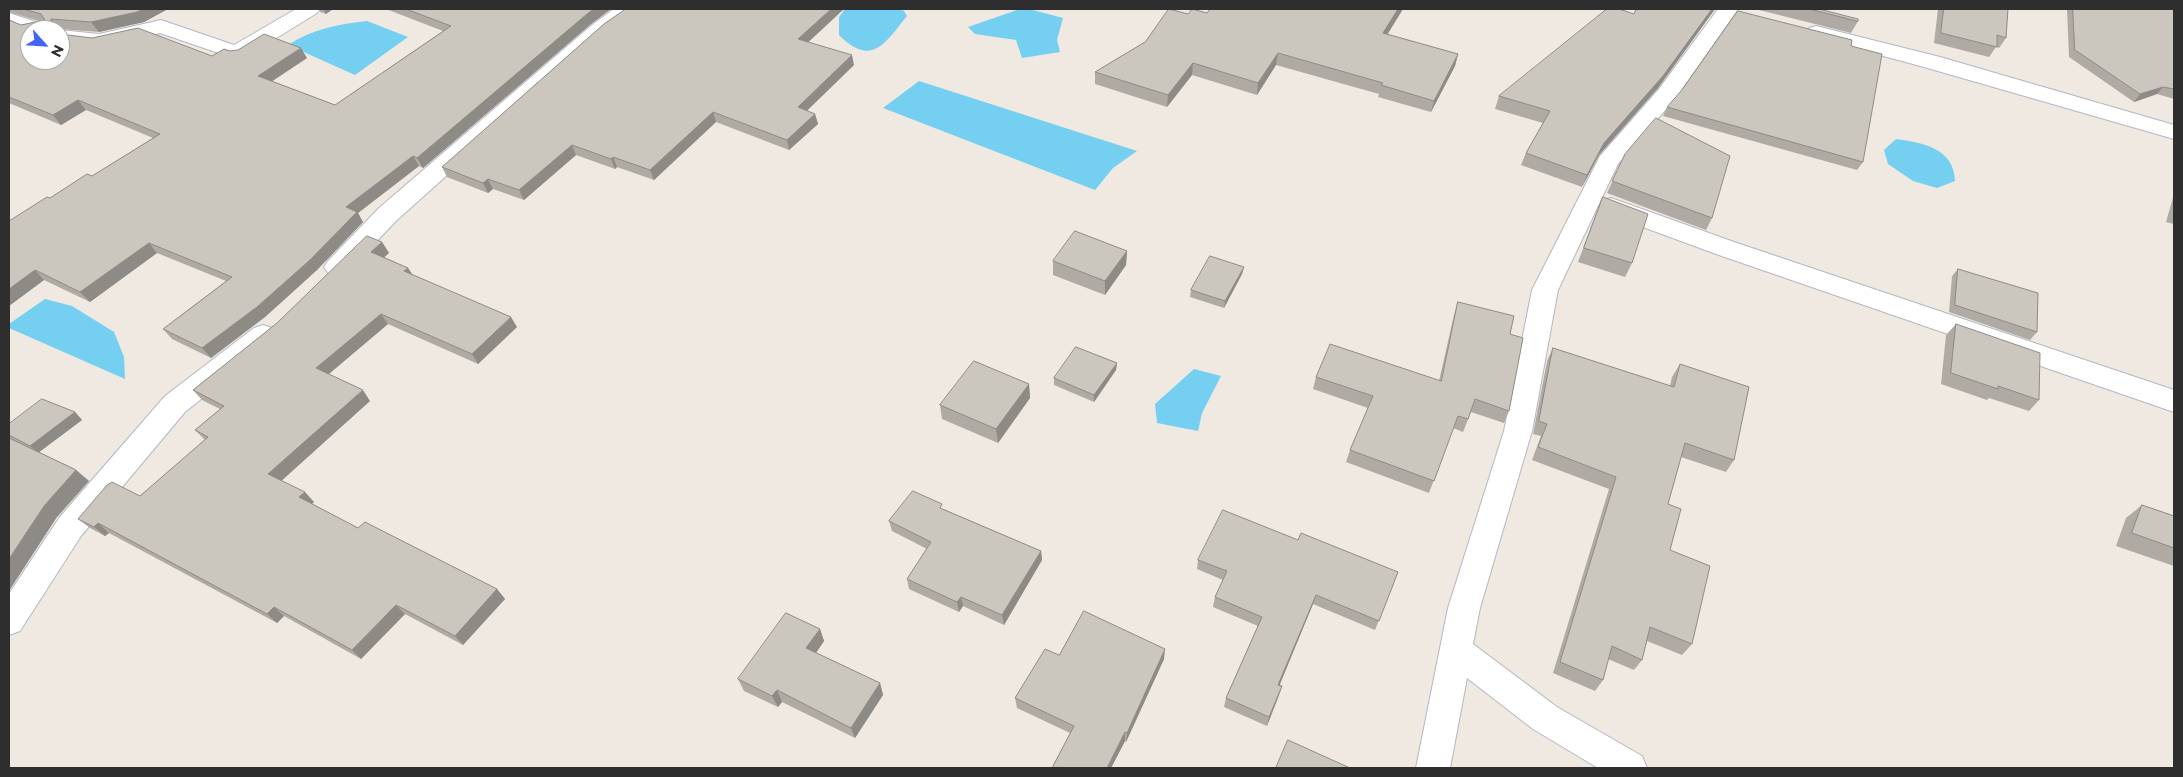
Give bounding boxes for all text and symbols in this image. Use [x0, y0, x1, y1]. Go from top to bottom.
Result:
north arrow [20, 20, 70, 70]
text: N [47, 42, 68, 60]

